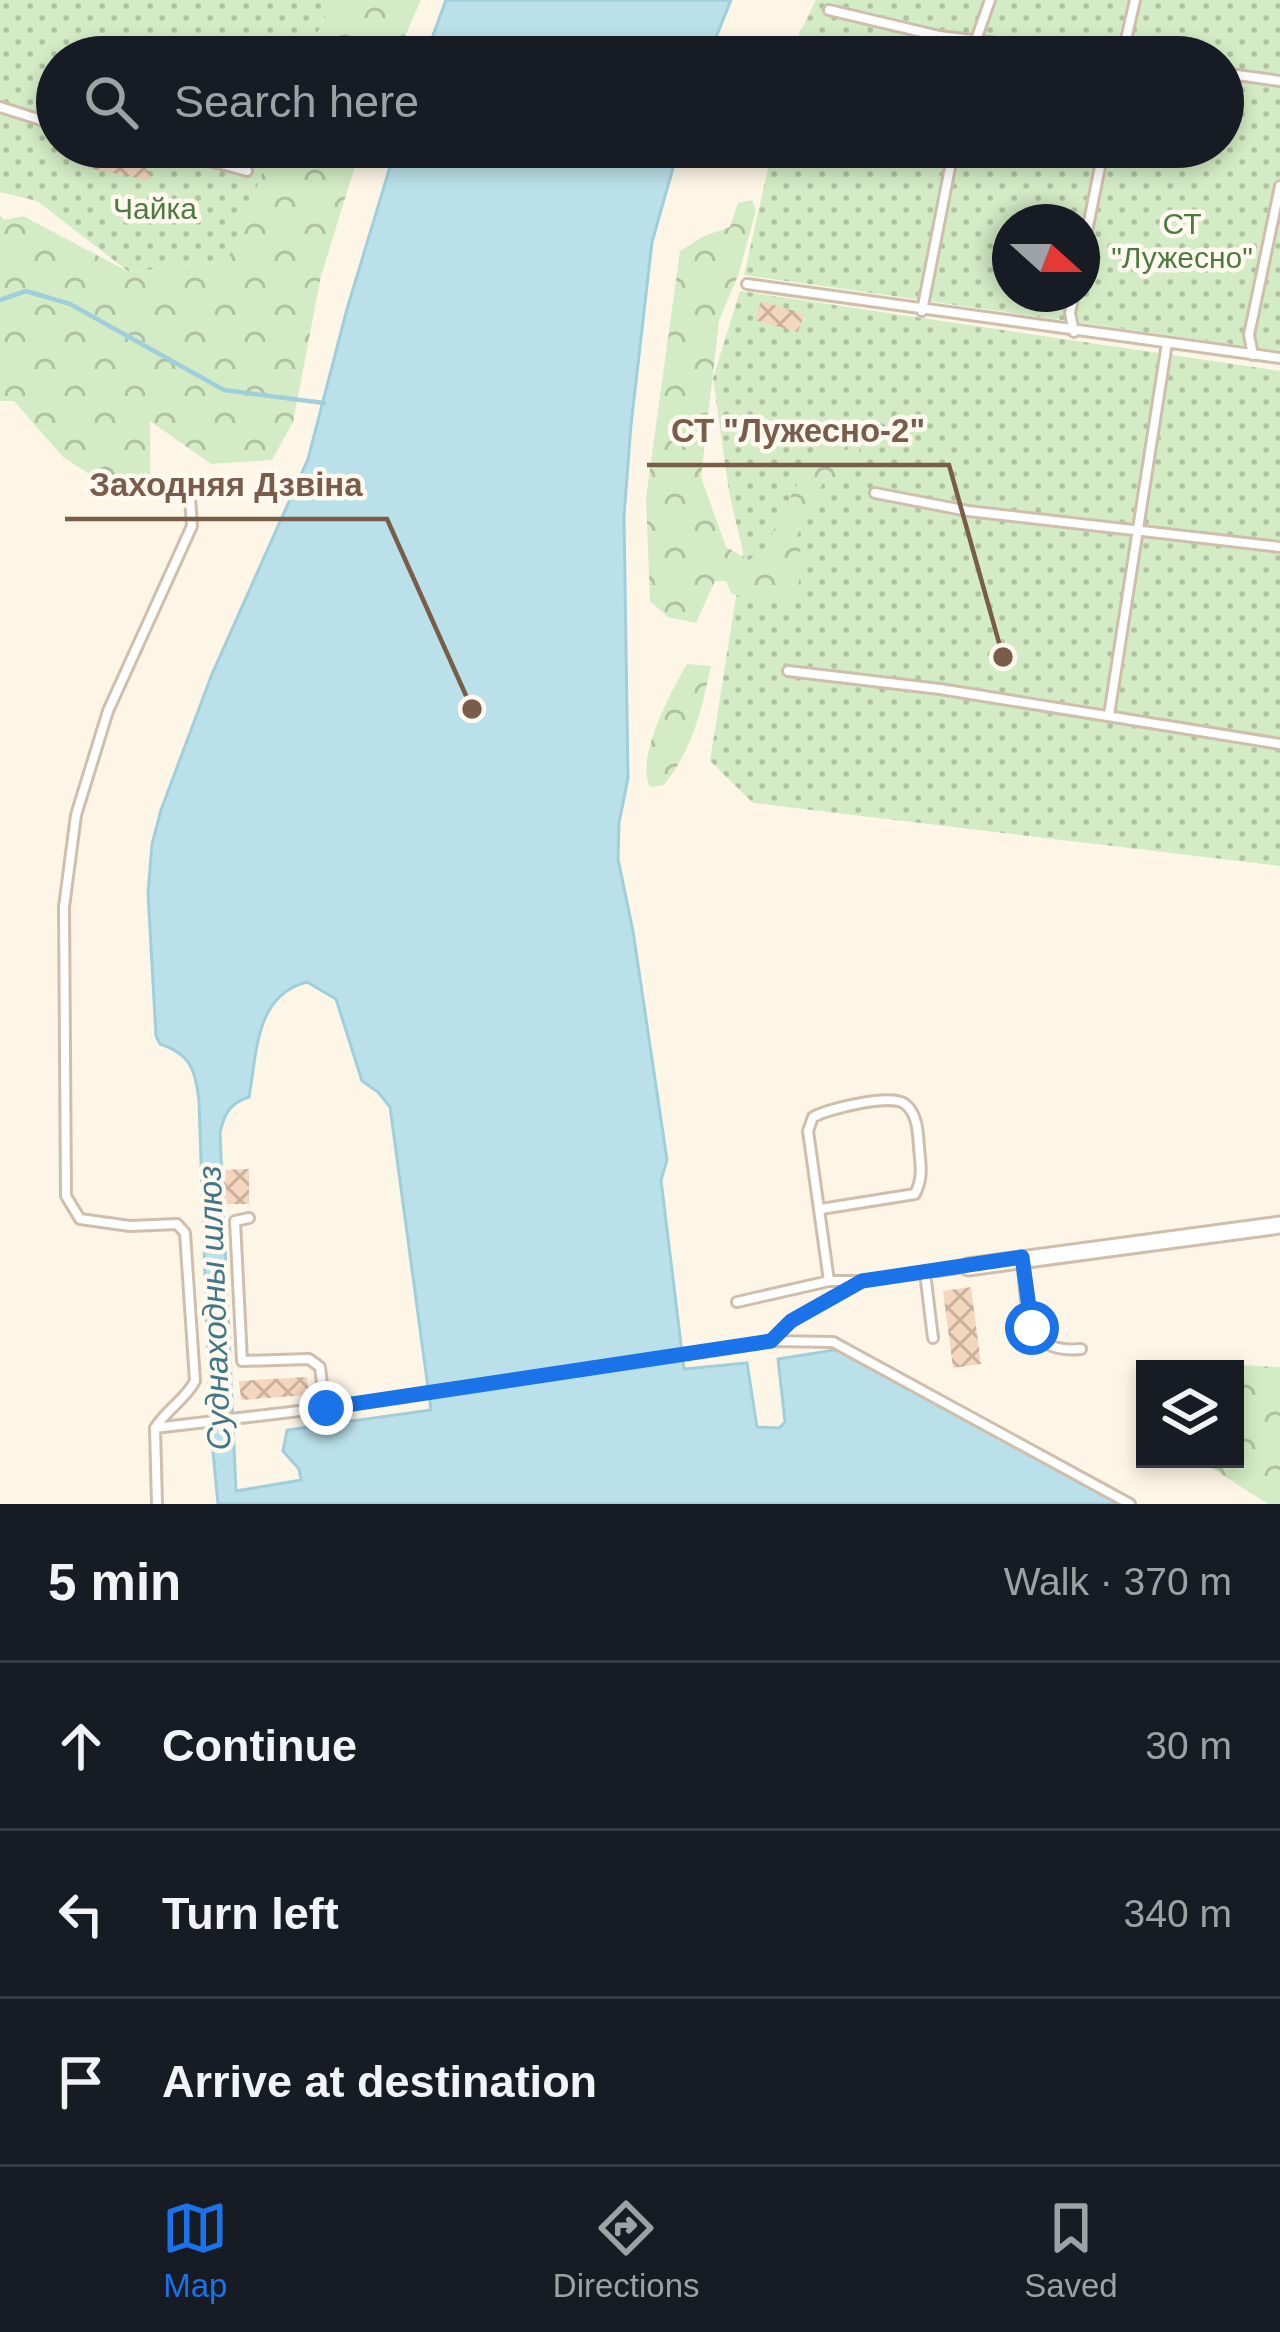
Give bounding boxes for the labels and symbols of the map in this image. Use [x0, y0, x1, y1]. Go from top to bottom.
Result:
park label: Чайка [113, 192, 197, 225]
north arrow [992, 204, 1100, 312]
park label: СТ "Лужесно" [1111, 207, 1253, 274]
callout: СТ "Лужесно-2" [647, 396, 949, 465]
text: СТ "Лужесно-2" [671, 412, 925, 449]
callout: Заходняя Дзвіна [65, 450, 387, 519]
text: Заходняя Дзвіна [89, 466, 363, 503]
water label: Суднаходны шлюз [191, 1165, 237, 1451]
route start [1005, 1301, 1059, 1355]
route end [299, 1381, 353, 1435]

